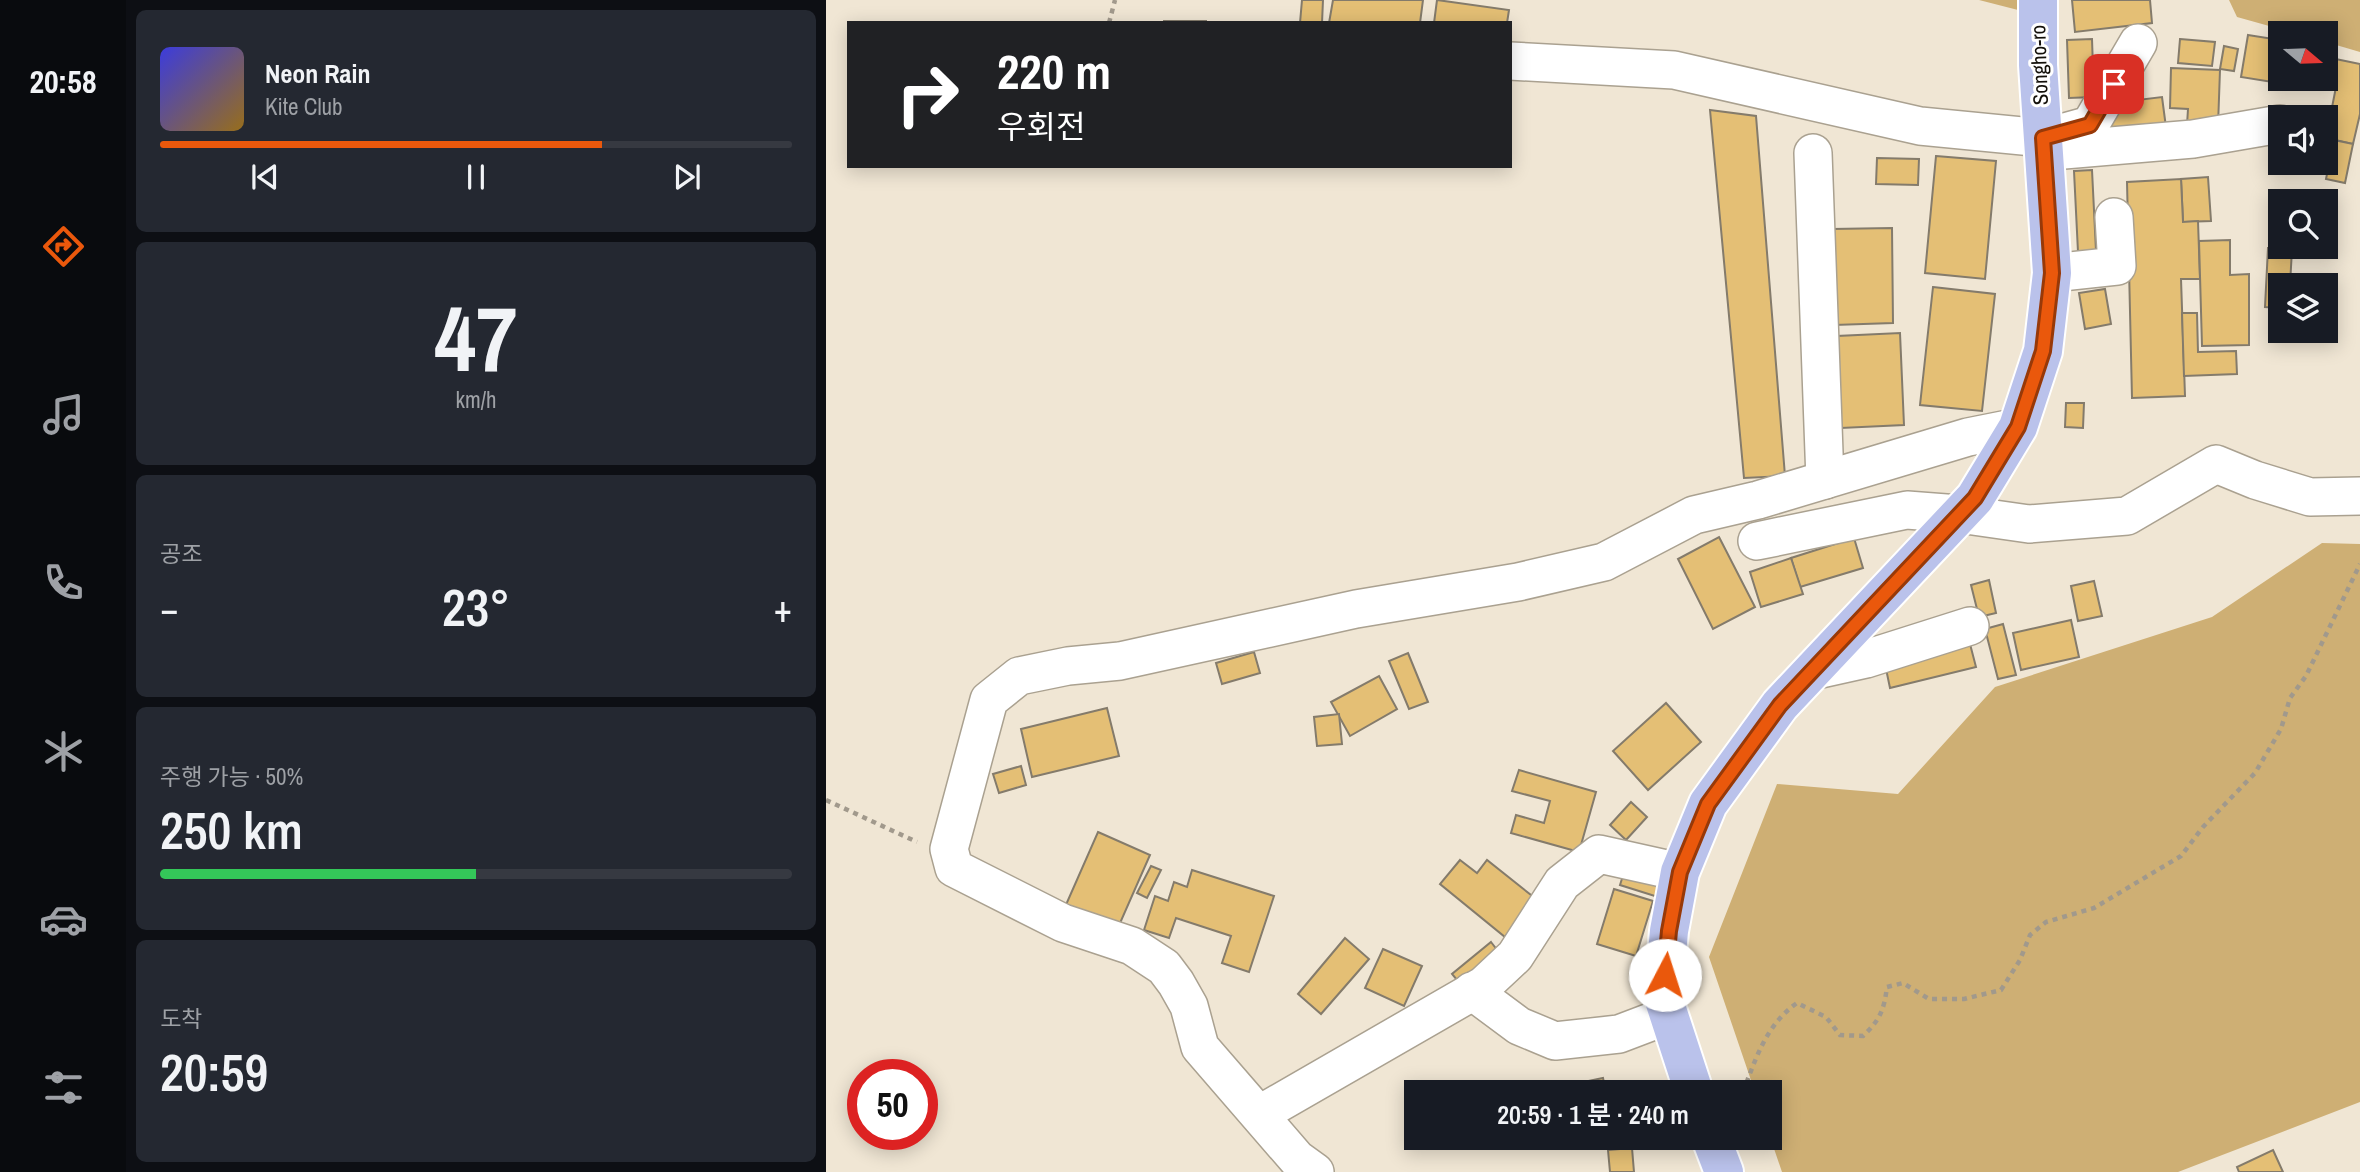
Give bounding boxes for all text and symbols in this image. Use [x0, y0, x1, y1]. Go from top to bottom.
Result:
north arrow [2268, 21, 2338, 91]
map controls [2268, 21, 2338, 343]
street label: Songho-ro [2023, 24, 2055, 106]
text: 220 m [997, 38, 1111, 104]
icon: right [882, 49, 973, 140]
pin [2084, 54, 2144, 114]
text: Neon Rain [265, 56, 370, 91]
text: 20:58 [29, 60, 97, 103]
icon: arrive [2095, 65, 2133, 103]
text: Kite Club [265, 91, 343, 122]
text: 우회전 [997, 105, 1085, 148]
button: sound [2268, 105, 2338, 175]
icon: previous [246, 158, 284, 196]
icon: pause [457, 158, 495, 196]
icon: next [668, 158, 706, 196]
button: search [2268, 189, 2338, 259]
icon: directions [39, 222, 88, 271]
button: layers [2268, 273, 2338, 343]
text: 47 [435, 277, 518, 399]
text: km/h [456, 384, 496, 415]
icon: music [39, 390, 88, 439]
text: 공조 [160, 538, 202, 569]
icon: phone [39, 558, 88, 607]
text: 23° [442, 572, 510, 642]
text: − [160, 583, 178, 634]
text: + [774, 583, 792, 634]
icon: climate [39, 727, 88, 776]
text: 주행 가능 · 50% [160, 761, 303, 792]
text: 250 km [160, 795, 303, 865]
icon: car [39, 895, 88, 944]
position arrow [1628, 938, 1702, 1012]
text: 도착 [160, 1003, 202, 1034]
text: 20:59 [160, 1037, 268, 1107]
speed limit sign: 50 [847, 1059, 938, 1150]
icon: filters [39, 1063, 88, 1112]
text: 20:59 · 1 분 · 240 m [1497, 1097, 1689, 1132]

